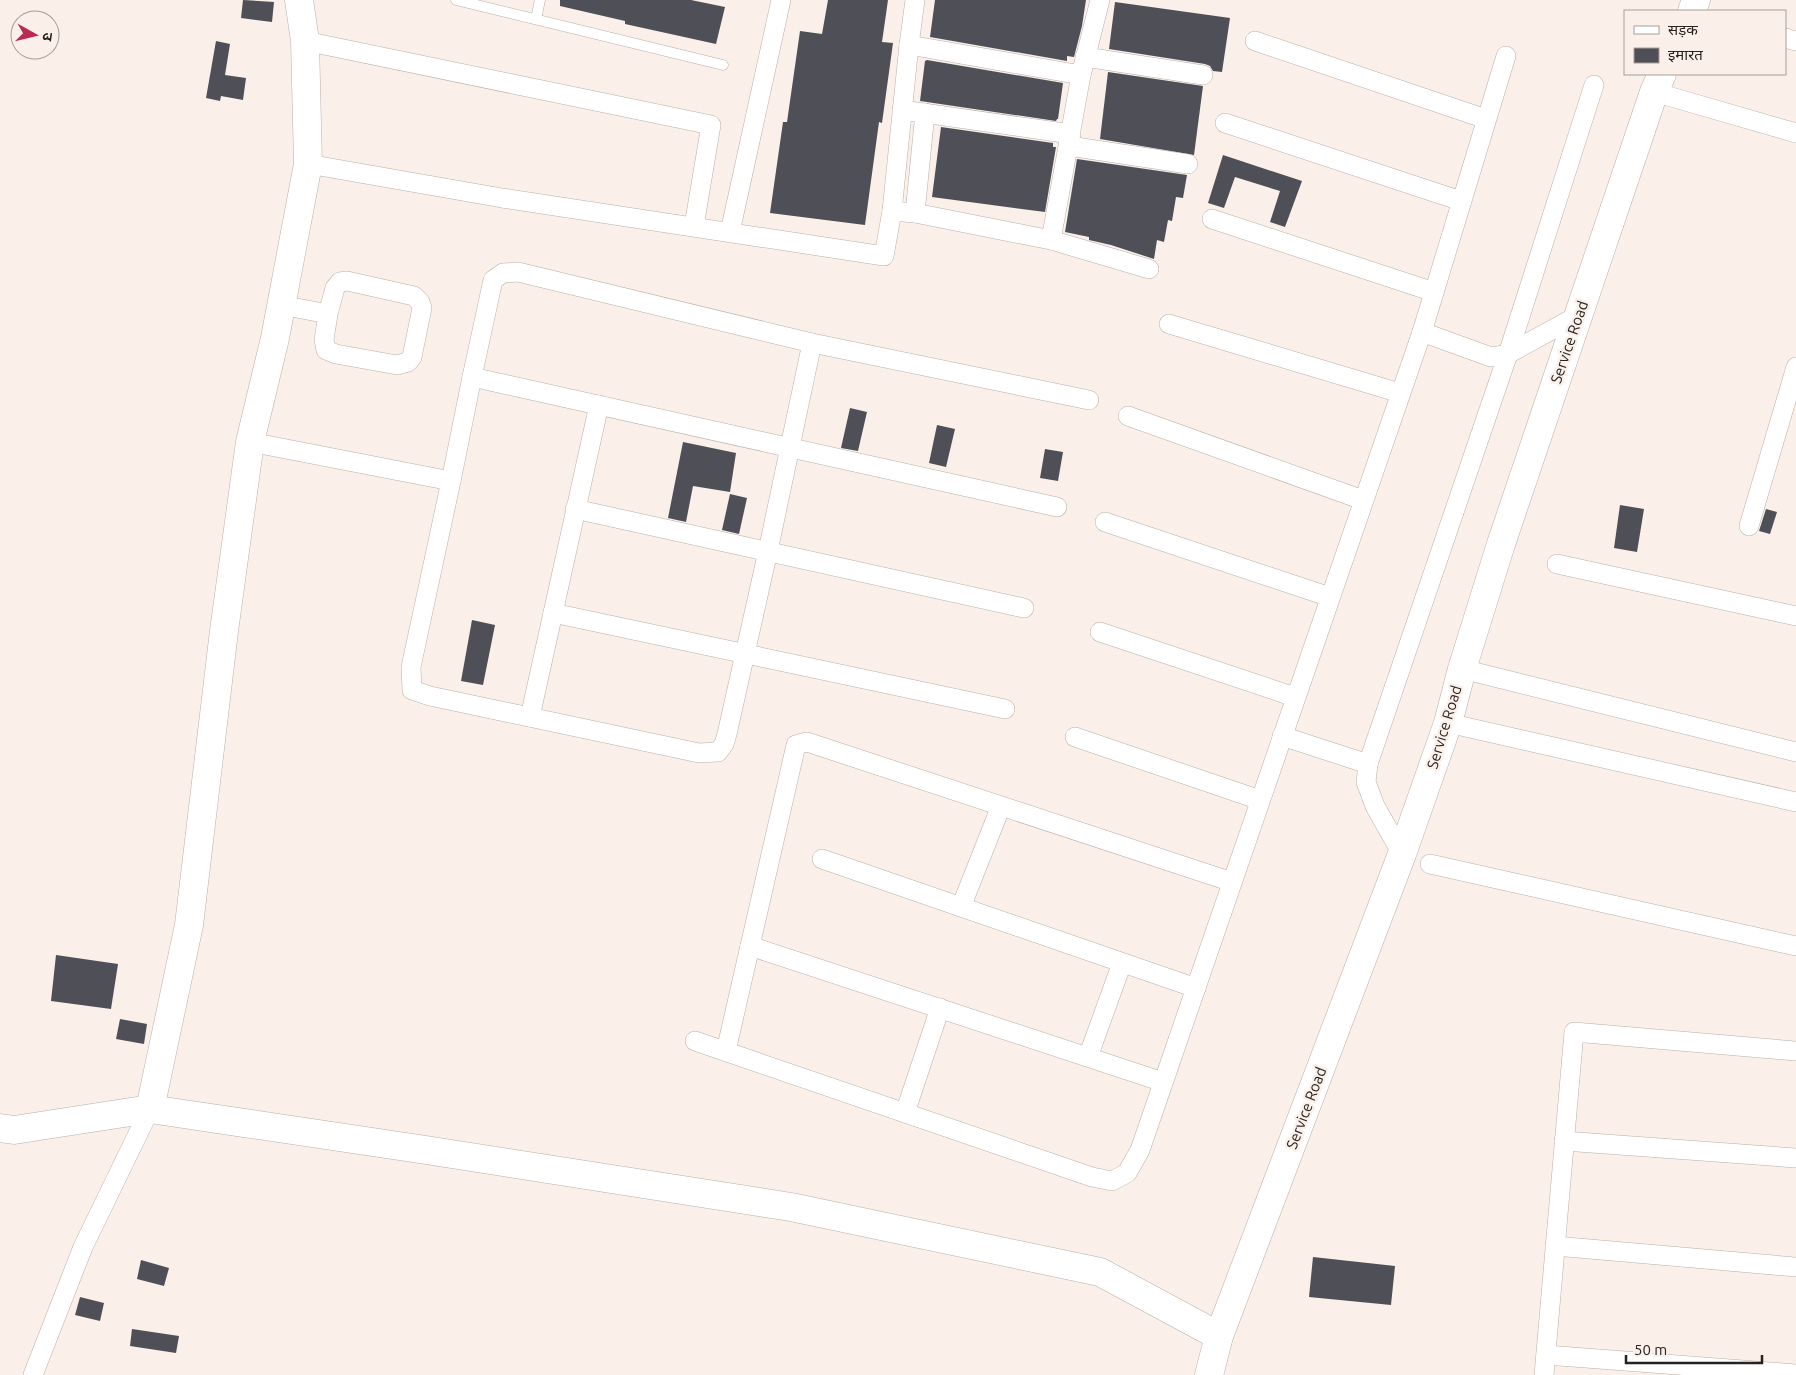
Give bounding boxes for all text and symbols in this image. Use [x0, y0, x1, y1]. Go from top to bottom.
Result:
north arrow [10, 10, 60, 60]
legend [1624, 10, 1786, 75]
text: सड़क [1668, 21, 1698, 38]
text: उ [39, 32, 56, 43]
text: इमारत [1668, 46, 1703, 63]
street label: Service Road [1547, 298, 1591, 386]
street label: Service Road [1423, 683, 1465, 771]
street label: Service Road [1283, 1065, 1329, 1151]
scale bar [1626, 1332, 1762, 1364]
text: 50 m [1634, 1341, 1667, 1358]

